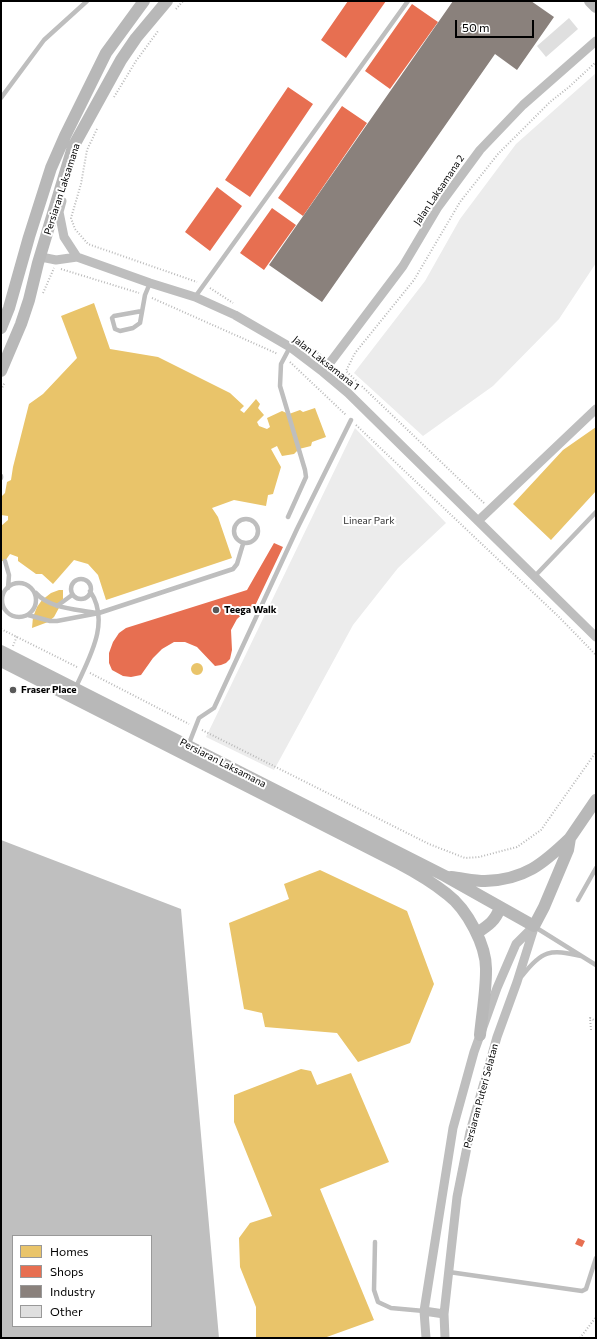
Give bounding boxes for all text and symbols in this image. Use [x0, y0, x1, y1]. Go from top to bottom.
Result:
scale bar [457, 12, 536, 38]
text: 50 m [462, 20, 490, 34]
street label: Persiaran Laksamana [42, 142, 82, 236]
street label: Jalan Laksamana 2 [411, 153, 467, 227]
street label: Jalan Laksamana 1 [290, 333, 362, 393]
park label: Linear Park [343, 515, 395, 527]
place label: Teega Walk [224, 604, 277, 616]
marker: Teega Walk [211, 605, 221, 615]
place label: Fraser Place [21, 684, 77, 696]
marker: Fraser Place [8, 685, 18, 695]
street label: Persiaran Laksamana [178, 736, 268, 790]
street label: Persiaran Puteri Selatan [461, 1042, 501, 1150]
legend [12, 1235, 152, 1327]
text: Homes [50, 1244, 88, 1258]
text: Shops [50, 1264, 84, 1278]
text: Industry [50, 1284, 95, 1298]
text: Other [50, 1304, 83, 1318]

